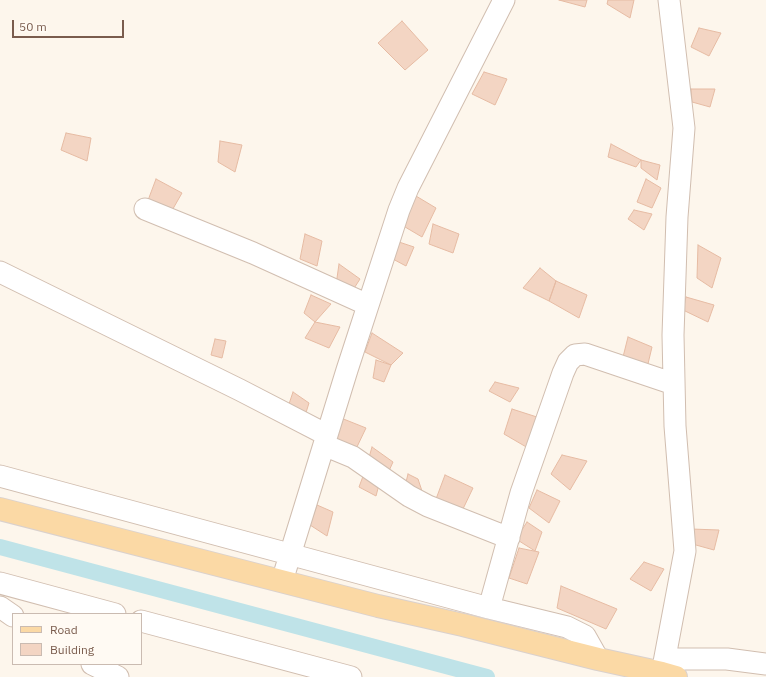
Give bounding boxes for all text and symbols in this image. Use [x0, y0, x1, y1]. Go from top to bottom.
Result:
scale bar [14, 12, 126, 38]
text: 50 m [19, 19, 47, 34]
legend [12, 613, 142, 665]
text: Road [50, 622, 78, 637]
text: Building [50, 642, 94, 657]

